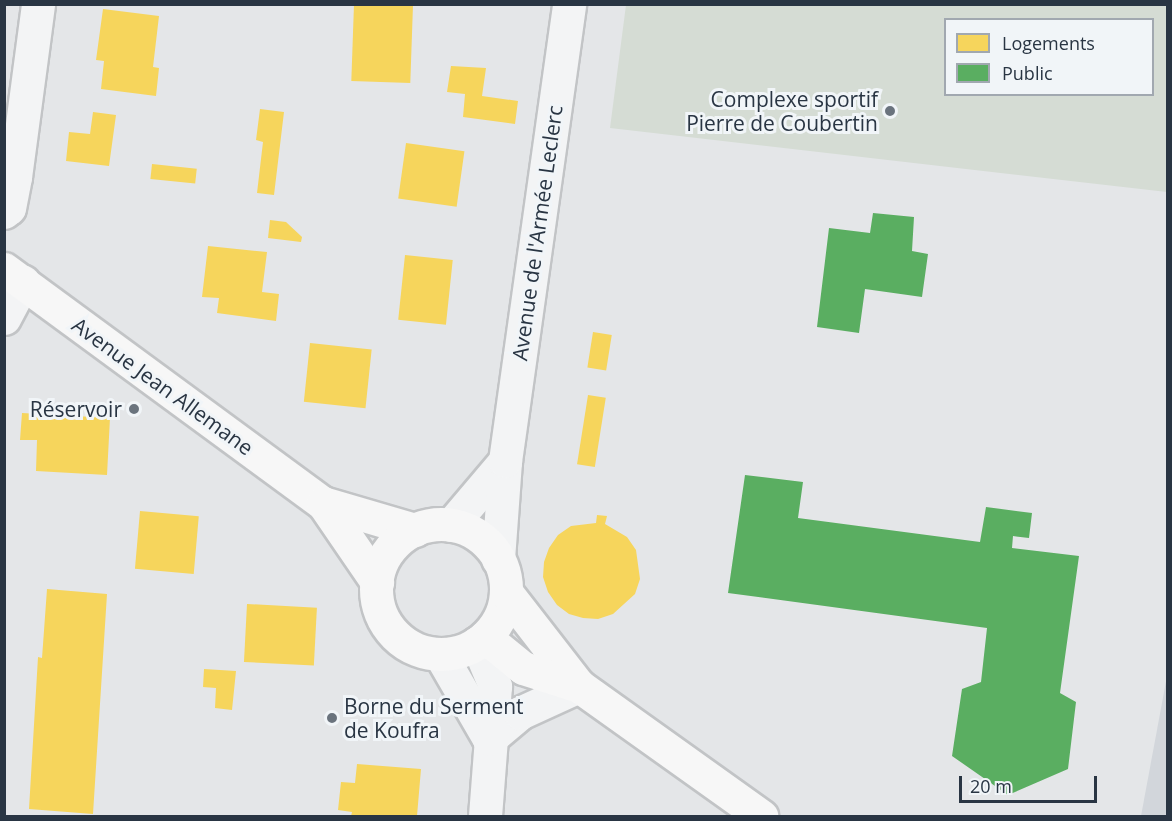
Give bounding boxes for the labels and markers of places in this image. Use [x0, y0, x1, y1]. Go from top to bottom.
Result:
place label: Complexe sportif Pierre de Coubertin [686, 86, 878, 136]
marker: Complexe sportif Pierre de Coubertin [883, 104, 897, 118]
place label: Réservoir [30, 396, 122, 422]
marker: Réservoir [127, 402, 141, 416]
place label: Borne du Serment de Koufra [344, 693, 524, 743]
marker: Borne du Serment de Koufra [325, 711, 339, 725]

